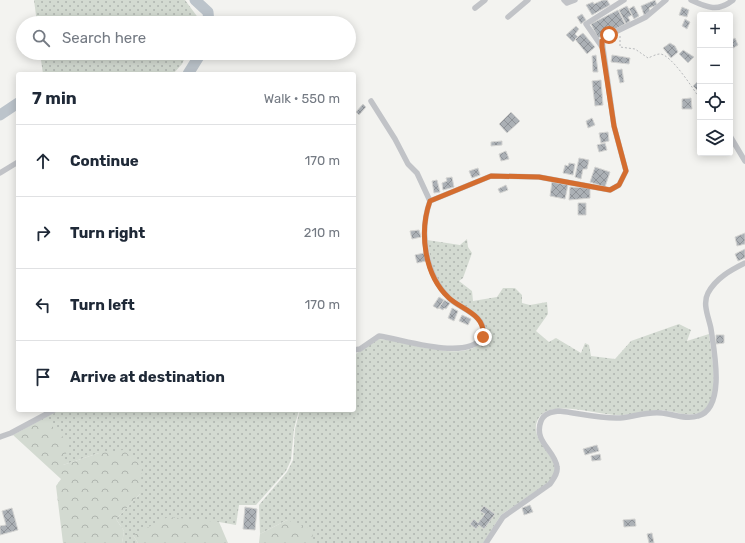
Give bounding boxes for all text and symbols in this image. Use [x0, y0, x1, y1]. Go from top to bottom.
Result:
map controls [697, 12, 733, 156]
button: + [697, 12, 733, 48]
search box [16, 16, 356, 60]
route start [600, 26, 618, 44]
icon: search [30, 27, 52, 49]
text: Search here [62, 29, 146, 47]
button: − [697, 48, 733, 84]
button: locate [697, 84, 733, 120]
text: 7 min [32, 88, 77, 108]
text: Walk · 550 m [264, 91, 340, 106]
button: layers [697, 120, 733, 156]
icon: ahead [32, 150, 54, 172]
text: Continue [70, 152, 139, 170]
text: 170 m [305, 153, 340, 168]
icon: right [32, 222, 54, 244]
text: Turn right [70, 224, 145, 242]
text: 210 m [304, 225, 340, 240]
icon: left [32, 294, 54, 316]
text: Turn left [70, 296, 135, 314]
text: 170 m [305, 297, 340, 312]
route end [474, 328, 492, 346]
icon: arrive [32, 366, 54, 388]
text: Arrive at destination [70, 368, 225, 386]

